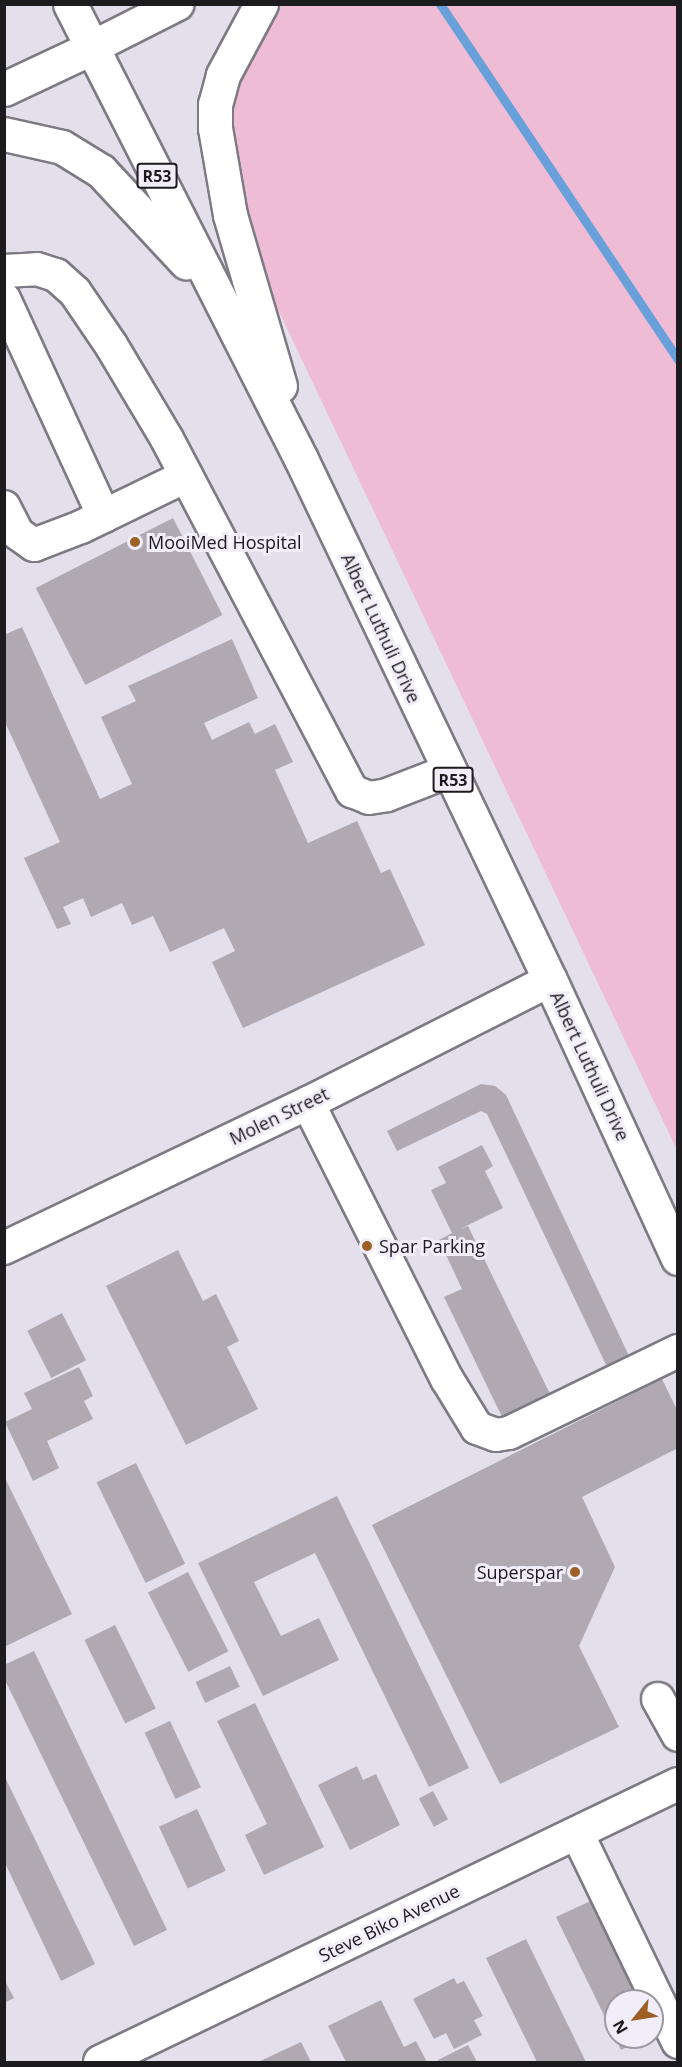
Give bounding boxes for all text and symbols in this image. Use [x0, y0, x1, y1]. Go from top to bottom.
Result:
road number: R53 [136, 163, 178, 189]
place label: MooiMed Hospital [148, 531, 302, 553]
marker: MooiMed Hospital [126, 533, 144, 551]
street label: Albert Luthuli Drive [337, 550, 425, 706]
road number: R53 [432, 767, 474, 793]
street label: Albert Luthuli Drive [546, 988, 634, 1144]
street label: Molen Street [226, 1083, 332, 1149]
place label: Spar Parking [379, 1235, 485, 1257]
marker: Spar Parking [360, 1239, 374, 1253]
place label: Superspar [477, 1561, 563, 1583]
marker: Superspar [568, 1565, 582, 1579]
street label: Steve Biko Avenue [315, 1880, 463, 1966]
north arrow [604, 1989, 664, 2049]
text: N [607, 2016, 633, 2038]

